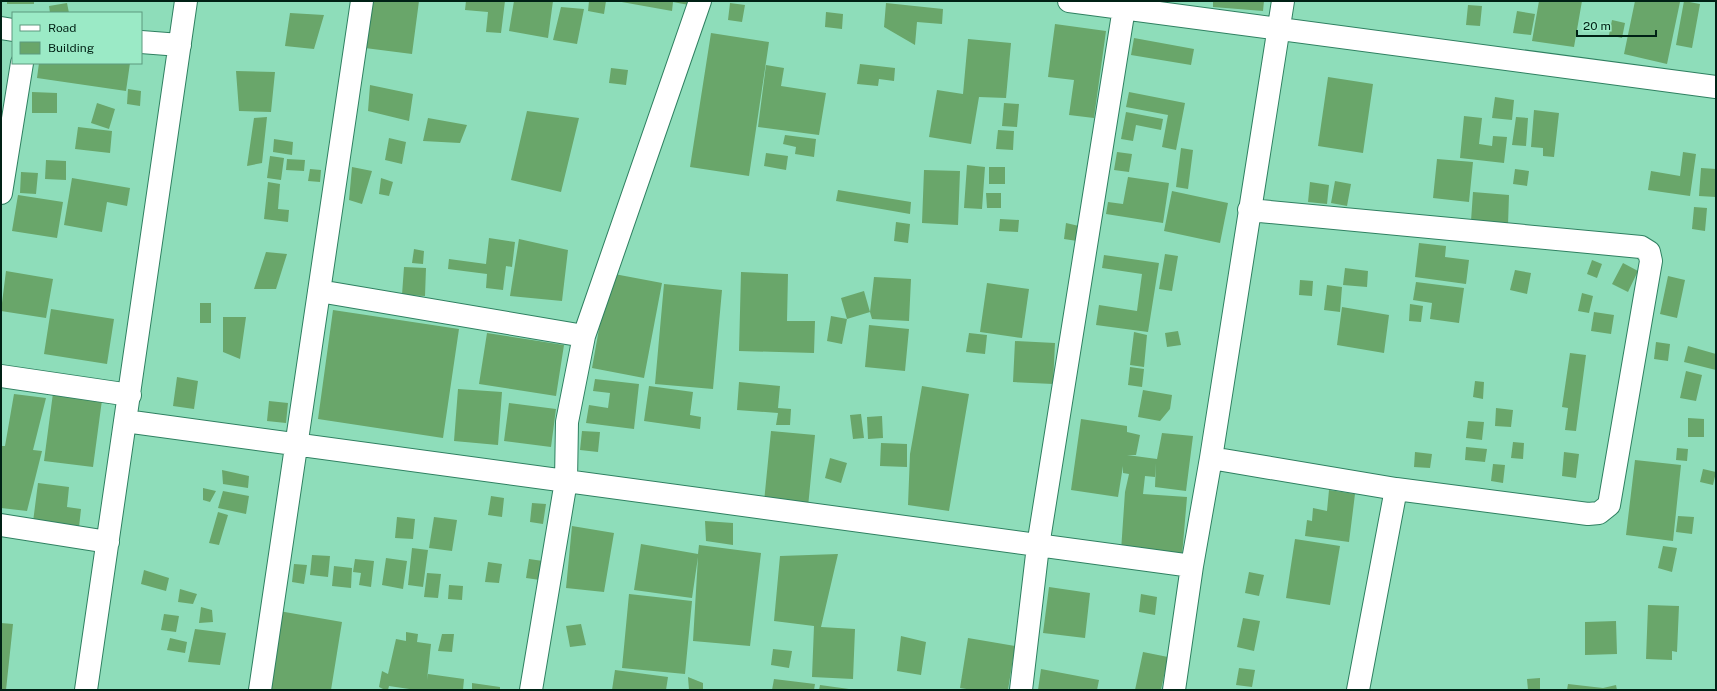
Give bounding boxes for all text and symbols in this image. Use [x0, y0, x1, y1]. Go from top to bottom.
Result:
legend [12, 12, 142, 64]
scale bar [1577, 12, 1656, 38]
text: 20 m [1583, 19, 1611, 33]
text: Road [48, 21, 76, 35]
text: Building [48, 41, 94, 55]

